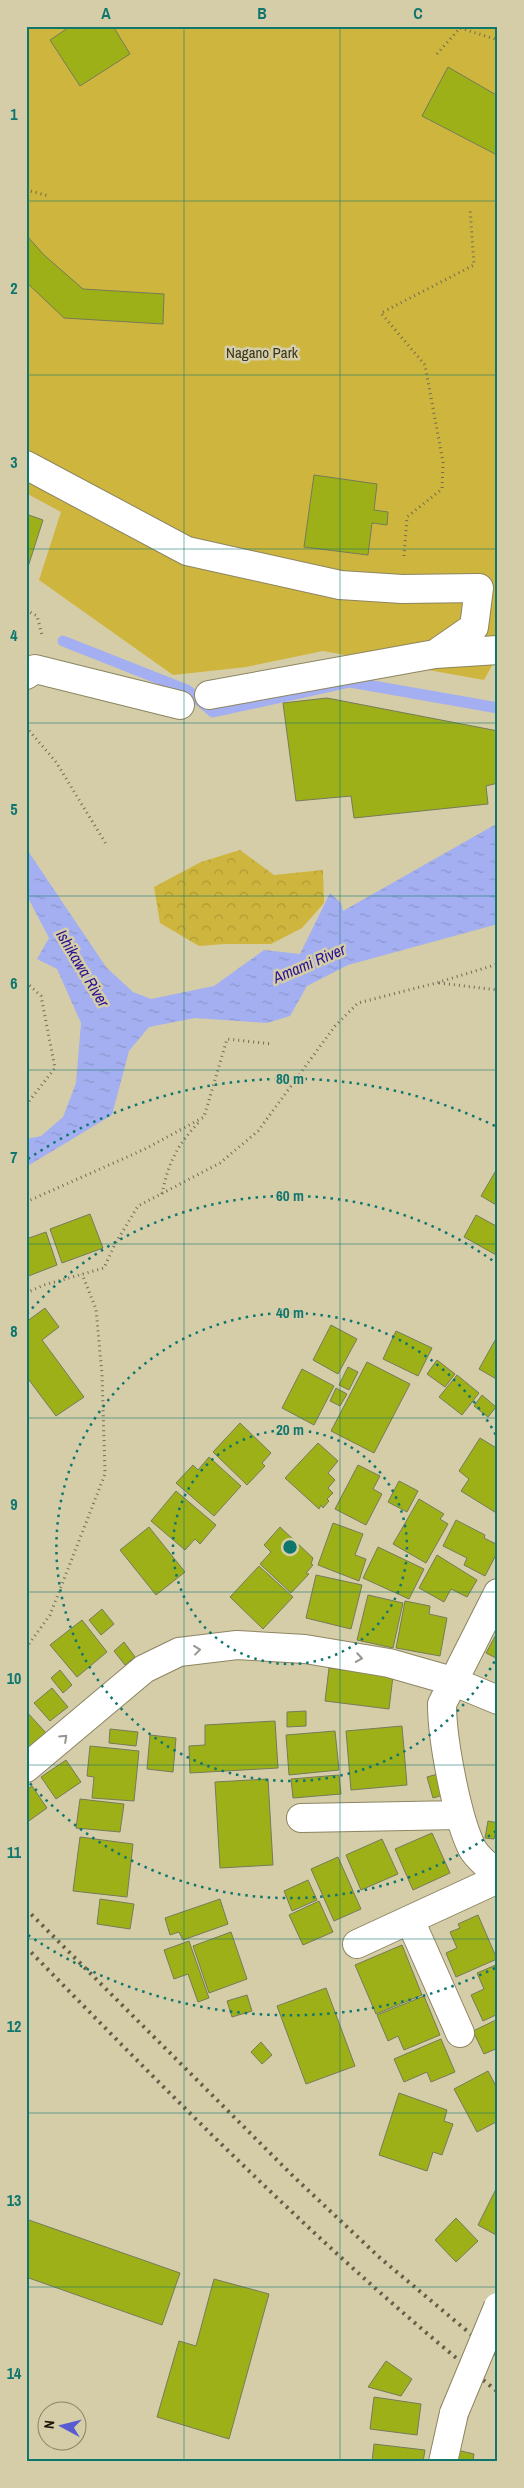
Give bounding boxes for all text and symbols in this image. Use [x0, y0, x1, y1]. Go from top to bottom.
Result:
text: A [101, 2, 111, 24]
text: B [257, 2, 267, 24]
text: C [413, 2, 423, 24]
text: 1 [10, 103, 18, 125]
text: 2 [10, 277, 18, 299]
park label: Nagano Park [226, 342, 299, 363]
text: 3 [10, 451, 18, 473]
text: 4 [10, 624, 18, 646]
text: 5 [10, 798, 18, 820]
water label: Ishikawa River [51, 925, 115, 1011]
water label: Amami River [269, 938, 349, 988]
text: 6 [10, 972, 18, 994]
text: 80 m [276, 1068, 304, 1089]
text: 7 [10, 1146, 18, 1168]
text: 60 m [276, 1185, 304, 1206]
text: 40 m [276, 1302, 304, 1323]
text: 8 [10, 1320, 18, 1342]
text: 20 m [276, 1419, 304, 1440]
text: 9 [10, 1493, 18, 1515]
centre of rings [281, 1538, 299, 1556]
one-way arrow [193, 1645, 201, 1656]
one-way arrow [355, 1652, 363, 1663]
text: 10 [7, 1667, 21, 1689]
one-way arrow [59, 1735, 68, 1744]
text: 11 [7, 1841, 22, 1863]
text: 12 [7, 2015, 21, 2037]
text: 13 [7, 2189, 21, 2211]
text: 14 [7, 2362, 22, 2384]
north arrow [38, 2400, 88, 2450]
text: N [40, 2419, 59, 2430]

